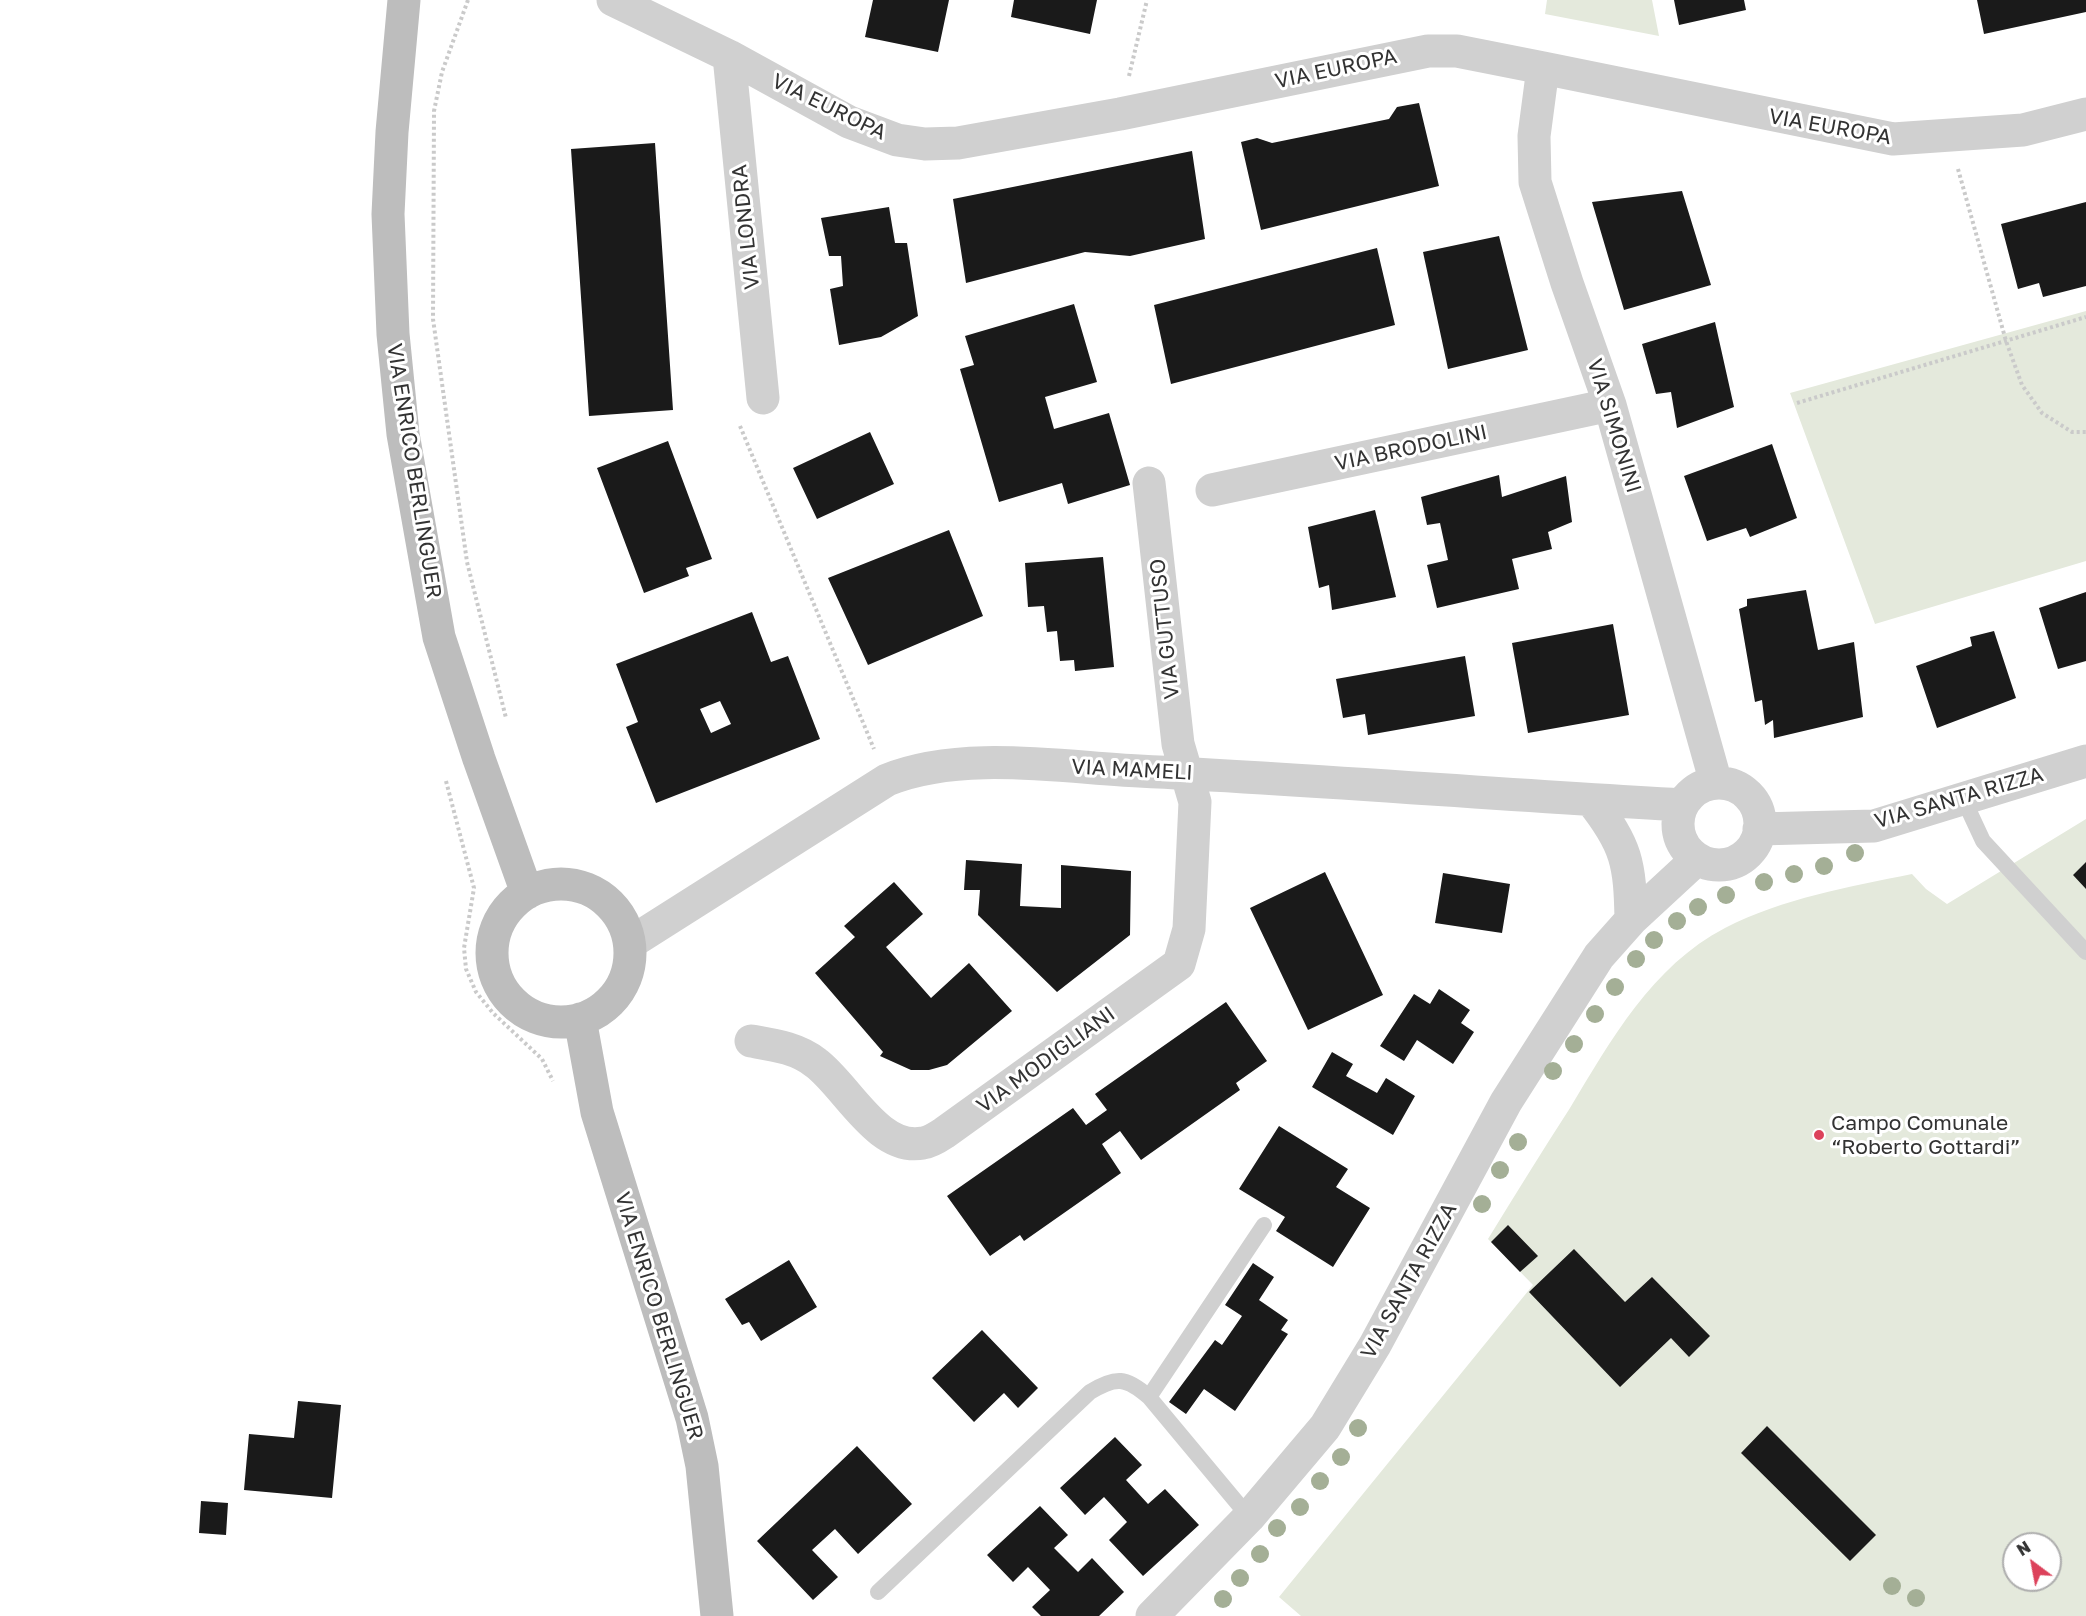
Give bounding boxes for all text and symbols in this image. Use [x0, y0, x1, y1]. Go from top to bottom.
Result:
street label: VIA EUROPA [1273, 44, 1399, 94]
street label: VIA EUROPA [768, 68, 890, 146]
street label: VIA EUROPA [1767, 104, 1893, 150]
street label: VIA LONDRA [727, 163, 765, 291]
street label: VIA ENRICO BERLINGUER [381, 342, 447, 600]
street label: VIA SIMONINI [1582, 356, 1646, 496]
street label: VIA BRODOLINI [1332, 420, 1490, 476]
street label: VIA GUTTUSO [1145, 557, 1185, 701]
street label: VIA MAMELI [1071, 754, 1193, 786]
street label: VIA SANTA RIZZA [1872, 762, 2046, 834]
street label: VIA MODIGLIANI [972, 1001, 1120, 1119]
place label: Campo Comunale “Roberto Gottardi” [1831, 1110, 2021, 1160]
marker: Campo Comunale “Roberto Gottardi” [1812, 1128, 1826, 1142]
street label: VIA ENRICO BERLINGUER [609, 1189, 709, 1443]
street label: VIA SANTA RIZZA [1356, 1199, 1462, 1363]
north arrow [2002, 1532, 2062, 1592]
text: N [2013, 1537, 2034, 1560]

